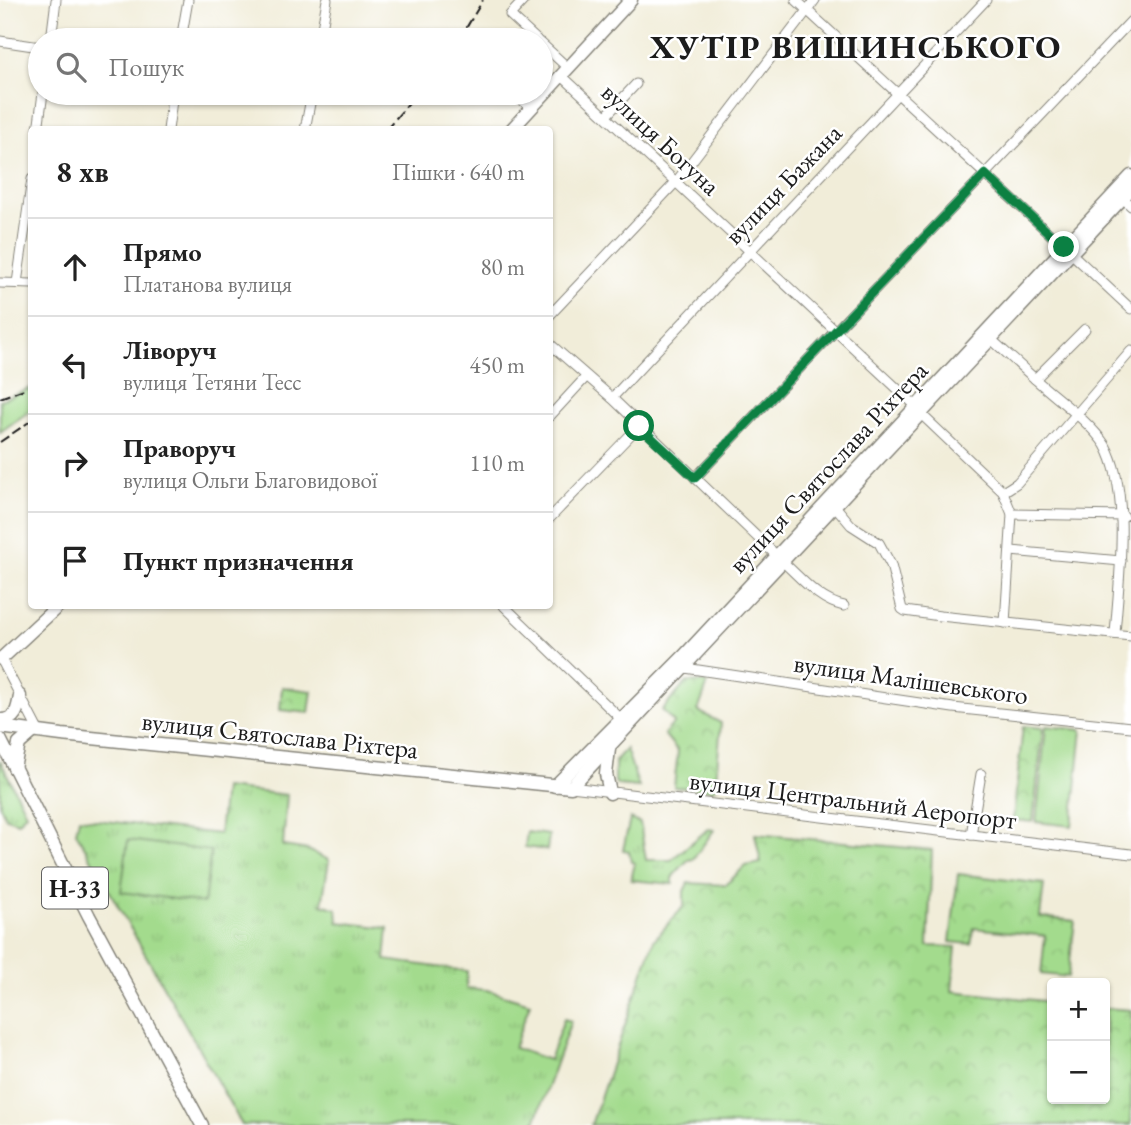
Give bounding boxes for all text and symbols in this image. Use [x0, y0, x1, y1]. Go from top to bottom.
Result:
district label: ХУТІР ВИШИНСЬКОГО [649, 25, 1062, 68]
search box [28, 28, 553, 105]
icon: search [52, 48, 90, 86]
text: Пошук [108, 50, 184, 84]
street label: вулиця Богуна [594, 75, 728, 203]
street label: вулиця Бажана [717, 116, 850, 252]
text: 8 хв [56, 152, 109, 191]
text: Пішки · 640 m [392, 157, 525, 187]
route end [1048, 231, 1079, 262]
text: Прямо [123, 235, 202, 269]
icon: ahead [56, 248, 94, 286]
text: 80 m [480, 252, 525, 282]
text: Платанова вулиця [123, 269, 292, 299]
text: Ліворуч [123, 333, 217, 367]
icon: left [56, 346, 94, 384]
text: 450 m [469, 350, 525, 380]
street label: вулиця Святослава Ріхтера [721, 353, 936, 580]
text: вулиця Тетяни Тесс [123, 367, 302, 397]
route start [623, 410, 654, 441]
text: Праворуч [123, 431, 236, 465]
icon: right [56, 444, 94, 482]
text: 110 m [469, 448, 525, 478]
text: вулиця Ольги Благовидової [123, 465, 377, 495]
icon: arrive [56, 542, 94, 580]
text: Пункт призначення [123, 544, 354, 578]
street label: вулиця Малішевського [792, 646, 1030, 712]
street label: вулиця Святослава Ріхтера [140, 704, 421, 766]
street label: вулиця Центральний Аеропорт [688, 763, 1019, 837]
road number: Н-33 [42, 868, 108, 908]
map controls [1047, 978, 1110, 1104]
button: + [1047, 978, 1110, 1041]
button: − [1047, 1041, 1110, 1104]

